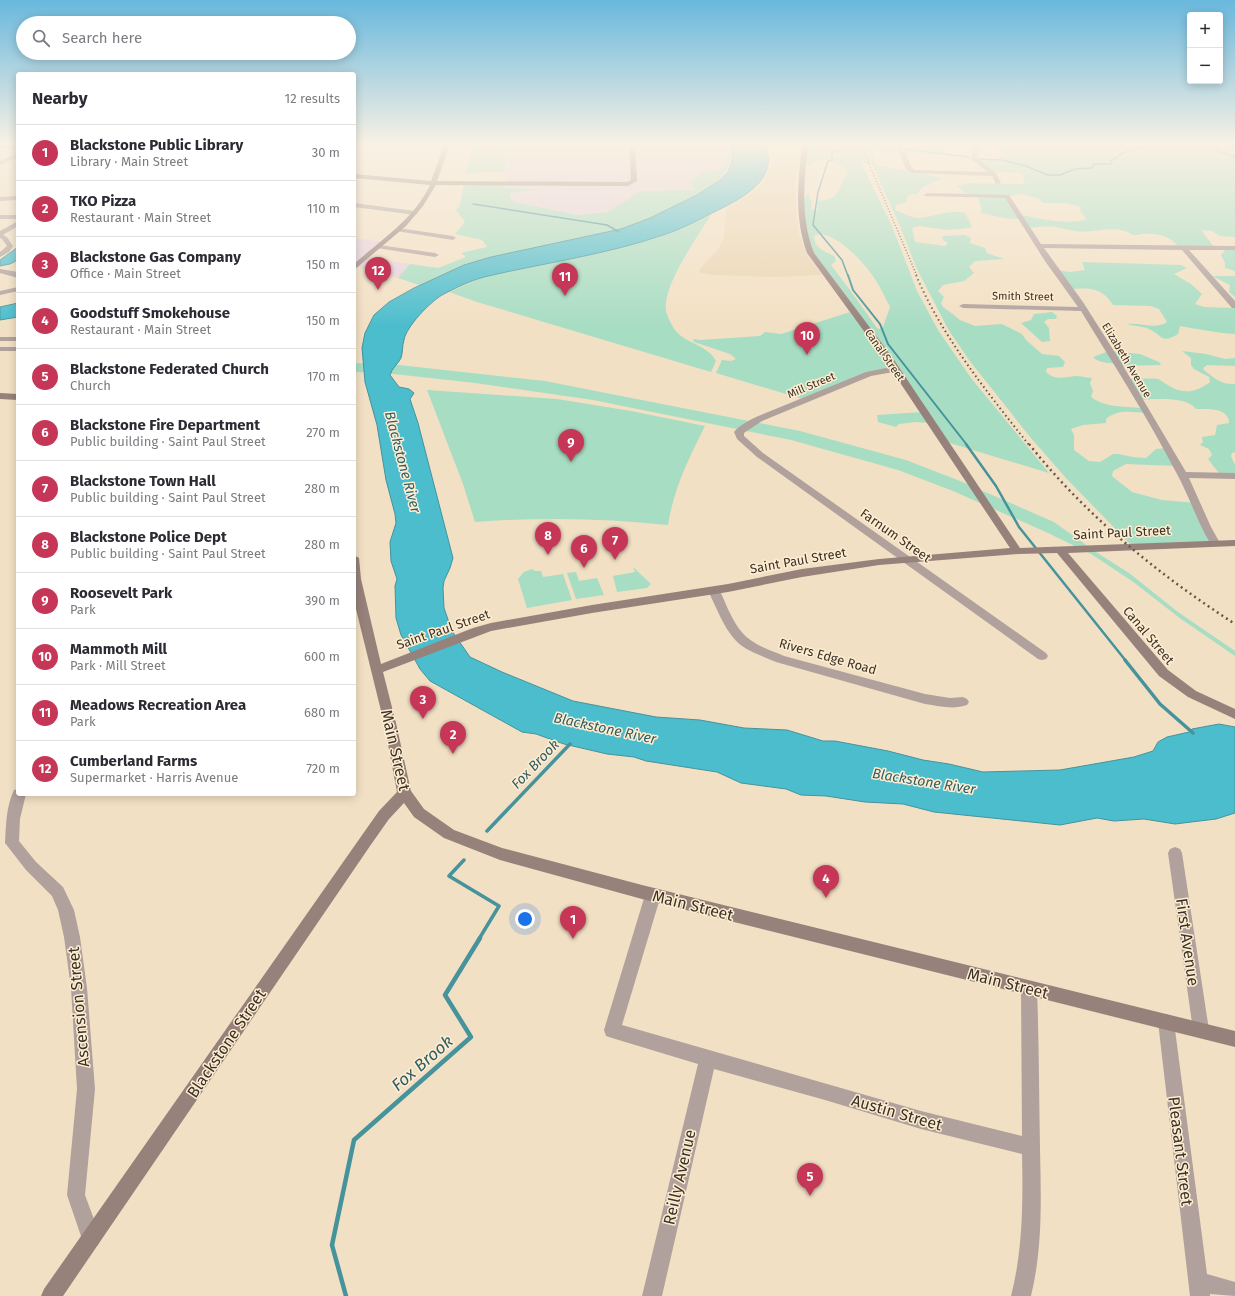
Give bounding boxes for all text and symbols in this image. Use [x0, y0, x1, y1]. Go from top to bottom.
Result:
map controls [1187, 12, 1223, 84]
button: + [1187, 12, 1223, 48]
search box [16, 16, 356, 60]
icon: search [30, 27, 52, 49]
text: Search here [62, 29, 142, 47]
button: − [1187, 48, 1223, 84]
text: Nearby [32, 88, 87, 109]
text: 12 results [285, 91, 340, 106]
text: Blackstone Public Library [70, 136, 243, 154]
text: 1 [42, 145, 48, 160]
text: 30 m [312, 145, 340, 160]
text: Library · Main Street [70, 154, 188, 169]
text: TKO Pizza [70, 192, 136, 210]
text: 2 [42, 201, 48, 216]
text: 110 m [307, 201, 340, 216]
text: Restaurant · Main Street [70, 210, 211, 225]
text: Blackstone Gas Company [70, 248, 241, 266]
text: 3 [42, 257, 48, 272]
text: 150 m [306, 257, 340, 272]
pin: 12 [365, 257, 391, 290]
pin: 11 [552, 263, 578, 296]
text: Office · Main Street [70, 266, 181, 281]
street label: Smith Street [992, 289, 1054, 304]
text: Goodstuff Smokehouse [70, 304, 230, 322]
text: 4 [41, 313, 49, 328]
text: 150 m [306, 313, 340, 328]
street label: Elizabeth Avenue [1099, 320, 1154, 400]
text: Restaurant · Main Street [70, 322, 211, 337]
pin: 10 [794, 322, 820, 355]
street label: Canal Street [862, 327, 907, 384]
text: Blackstone Federated Church [70, 360, 269, 378]
text: 5 [42, 369, 48, 384]
text: 170 m [307, 369, 340, 384]
street label: Mill Street [785, 370, 837, 401]
text: Church [70, 378, 111, 393]
water label: Blackstone River [381, 409, 424, 515]
text: Blackstone Fire Department [70, 416, 260, 434]
text: 6 [41, 425, 49, 440]
text: 270 m [306, 425, 340, 440]
pin: 9 [558, 429, 584, 462]
text: Public building · Saint Paul Street [70, 434, 266, 449]
text: Blackstone Town Hall [70, 472, 216, 490]
text: 7 [42, 481, 48, 496]
text: 280 m [305, 481, 340, 496]
text: Public building · Saint Paul Street [70, 490, 266, 505]
street label: Farnum Street [858, 506, 934, 565]
pin: 8 [535, 522, 561, 555]
street label: Saint Paul Street [1073, 522, 1171, 543]
pin: 7 [602, 527, 628, 560]
text: Blackstone Police Dept [70, 528, 227, 546]
pin: 6 [571, 535, 597, 568]
text: 8 [41, 537, 49, 552]
text: 280 m [305, 537, 340, 552]
street label: Saint Paul Street [749, 545, 848, 576]
text: Public building · Saint Paul Street [70, 546, 266, 561]
text: Roosevelt Park [70, 584, 172, 602]
text: 9 [41, 593, 49, 608]
text: 390 m [305, 593, 340, 608]
text: Park [70, 602, 96, 617]
street label: Canal Street [1120, 603, 1177, 668]
street label: Saint Paul Street [395, 606, 492, 652]
street label: Rivers Edge Road [777, 635, 878, 678]
text: Mammoth Mill [70, 640, 167, 658]
text: 10 [38, 649, 52, 664]
text: 600 m [304, 649, 340, 664]
text: Park · Mill Street [70, 658, 166, 673]
pin: 3 [410, 686, 436, 719]
text: Meadows Recreation Area [70, 696, 246, 714]
text: 11 [39, 705, 51, 720]
text: 680 m [304, 705, 340, 720]
street label: Main Street [377, 708, 414, 793]
water label: Blackstone River [552, 709, 658, 748]
text: Park [70, 714, 96, 729]
pin: 2 [440, 721, 466, 754]
water label: Fox Brook [508, 736, 563, 792]
text: Cumberland Farms [70, 752, 197, 770]
text: 12 [39, 761, 51, 776]
text: 720 m [306, 761, 340, 776]
water label: Blackstone River [871, 765, 977, 798]
text: Supermarket · Harris Avenue [70, 770, 238, 785]
pin: 4 [813, 865, 839, 898]
street label: Main Street [650, 886, 736, 925]
street label: First Avenue [1172, 897, 1203, 987]
pin: 1 [560, 906, 586, 939]
your location [515, 909, 535, 929]
street label: Ascension Street [64, 946, 93, 1068]
street label: Main Street [965, 964, 1051, 1003]
street label: Blackstone Street [183, 985, 270, 1101]
water label: Fox Brook [387, 1031, 458, 1096]
street label: Austin Street [849, 1090, 945, 1135]
street label: Pleasant Street [1164, 1095, 1197, 1207]
street label: Reilly Avenue [659, 1128, 700, 1227]
pin: 5 [797, 1163, 823, 1196]

